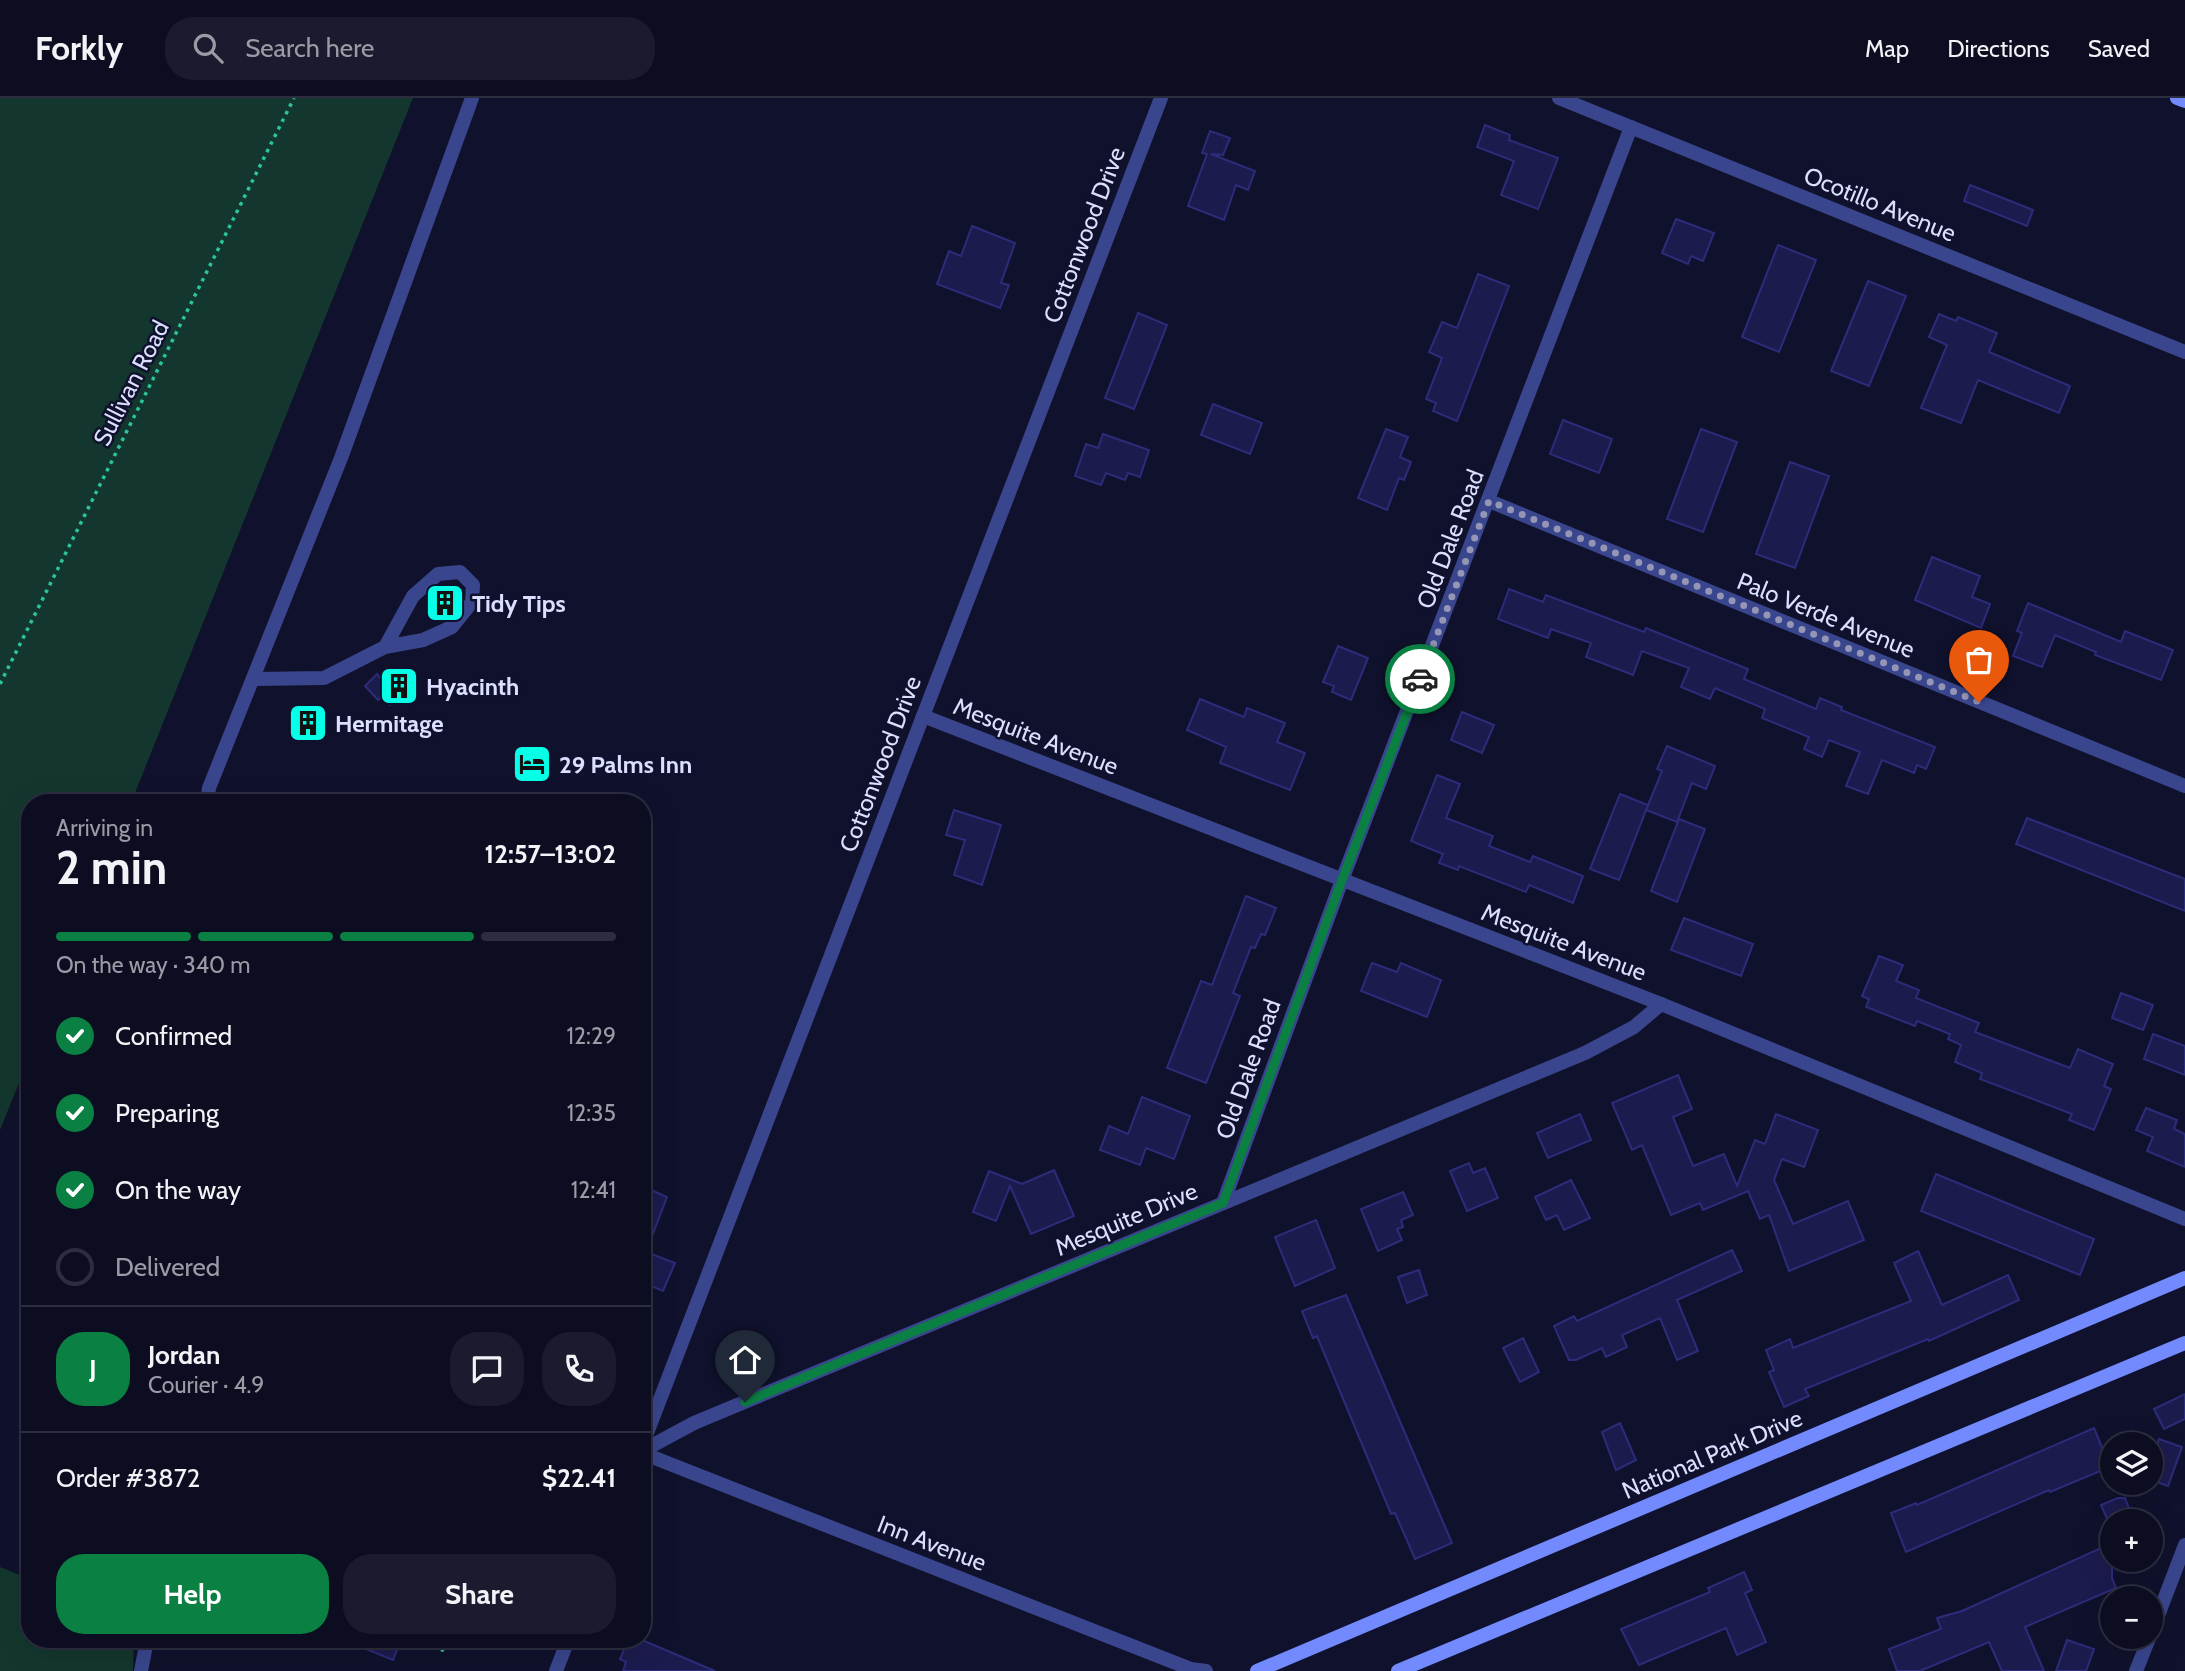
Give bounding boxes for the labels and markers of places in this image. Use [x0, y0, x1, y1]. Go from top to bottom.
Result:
building icon: Tidy Tips [424, 582, 466, 624]
place label: Tidy Tips [472, 589, 566, 618]
pin [1949, 630, 2009, 702]
building icon: Hyacinth [378, 665, 420, 707]
place label: Hyacinth [426, 672, 519, 701]
building icon: Hermitage [287, 702, 329, 744]
place label: Hermitage [335, 709, 444, 738]
hotel icon: 29 Palms Inn [511, 743, 553, 785]
place label: 29 Palms Inn [559, 750, 692, 779]
pin [715, 1330, 775, 1402]

